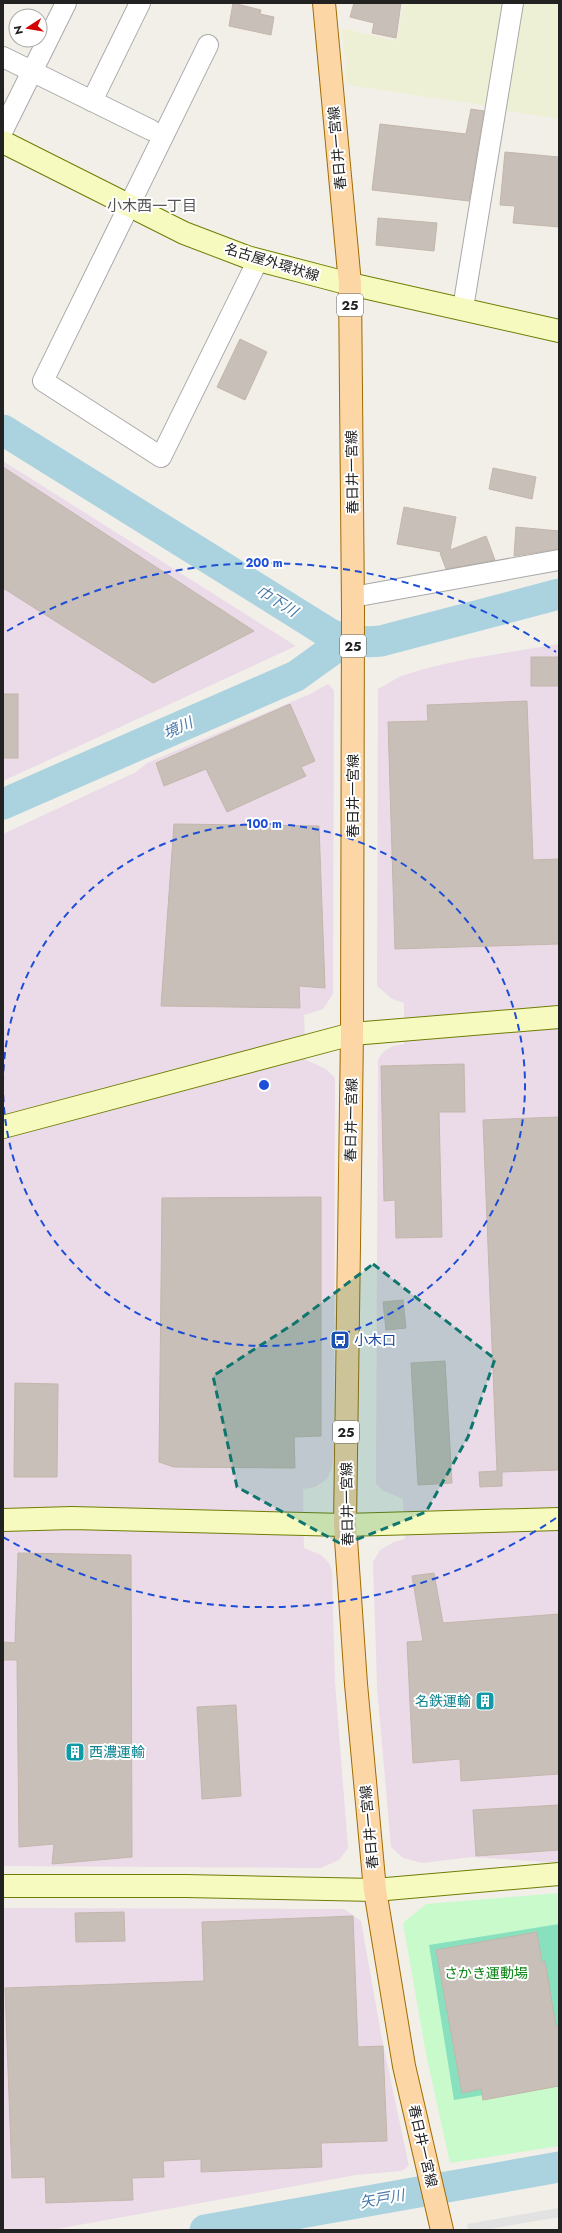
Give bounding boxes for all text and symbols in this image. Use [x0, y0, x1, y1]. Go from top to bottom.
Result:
north arrow [8, 8, 48, 48]
text: N [9, 24, 27, 36]
street label: 春日井一宮線 [323, 105, 351, 191]
district label: 小木西一丁目 [107, 195, 197, 217]
street label: 名古屋外環状線 [222, 238, 322, 286]
road number: 25 [337, 294, 363, 316]
street label: 春日井一宮線 [341, 430, 363, 514]
text: 200 m [245, 554, 283, 572]
water label: 巾下川 [252, 580, 304, 623]
road number: 25 [340, 635, 366, 657]
water label: 境川 [160, 711, 198, 744]
street label: 春日井一宮線 [343, 754, 363, 838]
text: 100 m [246, 815, 282, 833]
centre of rings [257, 1078, 271, 1092]
street label: 春日井一宮線 [340, 1078, 362, 1162]
bus stop icon: 小木口 [329, 1329, 351, 1351]
place label: 小木口 [354, 1330, 396, 1350]
road number: 25 [333, 1421, 359, 1443]
street label: 春日井一宮線 [336, 1462, 358, 1546]
building icon: 名鉄運輸 [474, 1690, 496, 1712]
place label: 名鉄運輸 [415, 1691, 471, 1711]
building icon: 西濃運輸 [64, 1741, 86, 1763]
place label: 西濃運輸 [89, 1742, 145, 1762]
street label: 春日井一宮線 [355, 1784, 383, 1870]
park label: さかき運動場 [444, 1963, 528, 1983]
street label: 春日井一宮線 [404, 2103, 442, 2189]
water label: 矢戸川 [358, 2184, 408, 2214]

